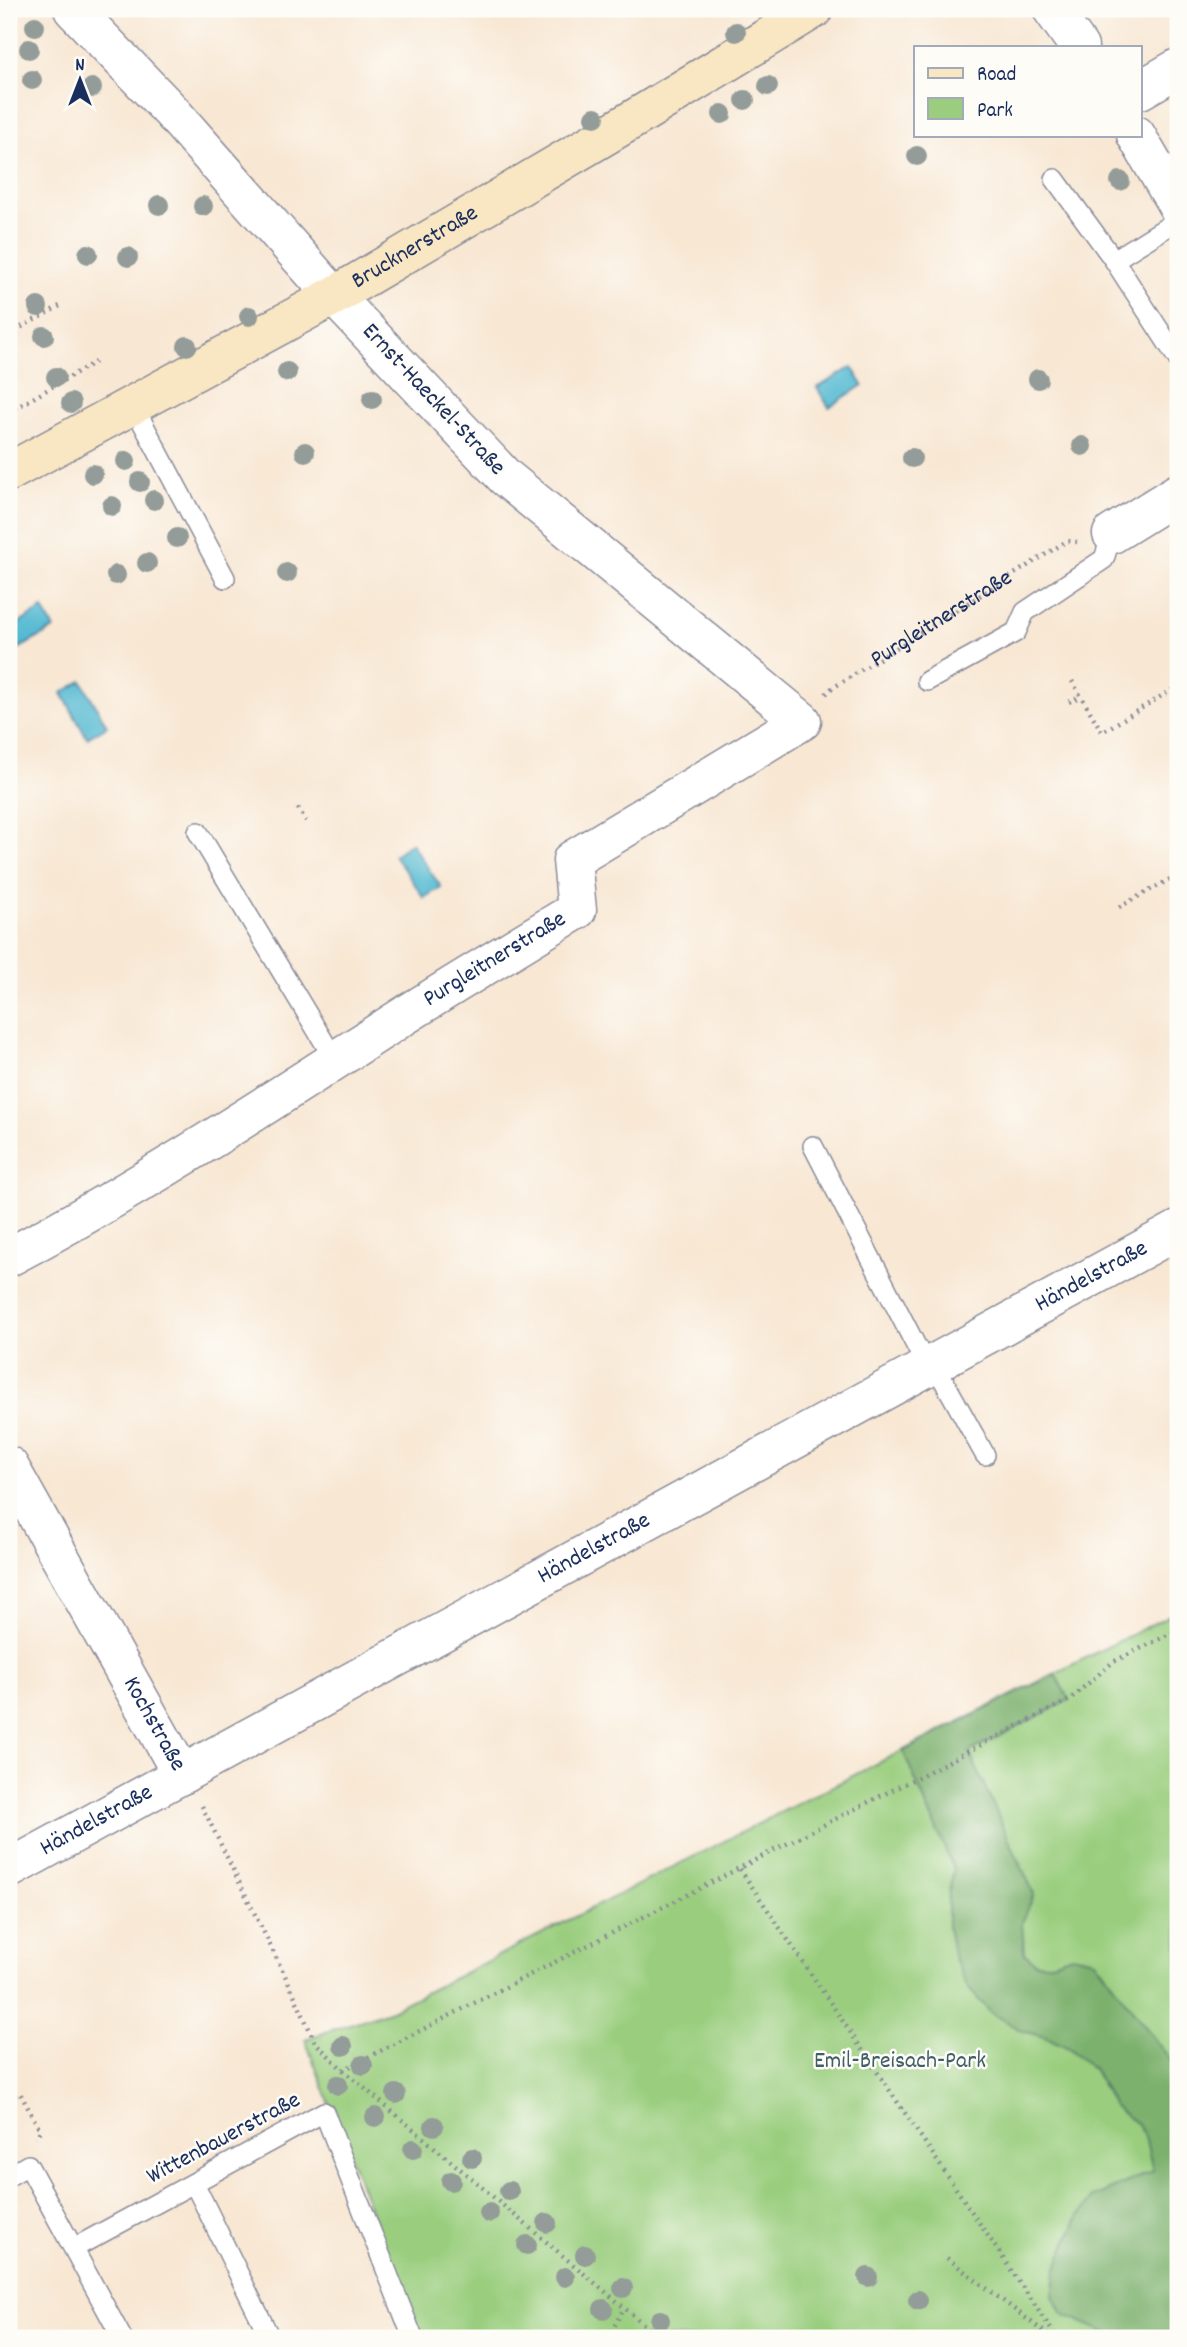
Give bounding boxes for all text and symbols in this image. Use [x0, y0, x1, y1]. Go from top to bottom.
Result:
north arrow [46, 46, 116, 116]
legend [914, 46, 1142, 136]
text: N [75, 53, 85, 80]
text: Road [977, 61, 1016, 91]
text: Park [977, 97, 1013, 127]
street label: Brucknerstraße [346, 197, 485, 299]
street label: Ernst-Haeckel-Straße [353, 316, 513, 484]
street label: Purgleitnerstraße [864, 562, 1020, 677]
street label: Purgleitnerstraße [417, 903, 573, 1017]
street label: Händelstraße [1029, 1232, 1154, 1322]
street label: Händelstraße [532, 1504, 657, 1594]
street label: Kochstraße [113, 1671, 194, 1778]
street label: Händelstraße [34, 1776, 159, 1866]
park label: Emil-Breisach-Park [814, 2045, 986, 2079]
street label: Wittenbauerstraße [141, 2084, 307, 2194]

